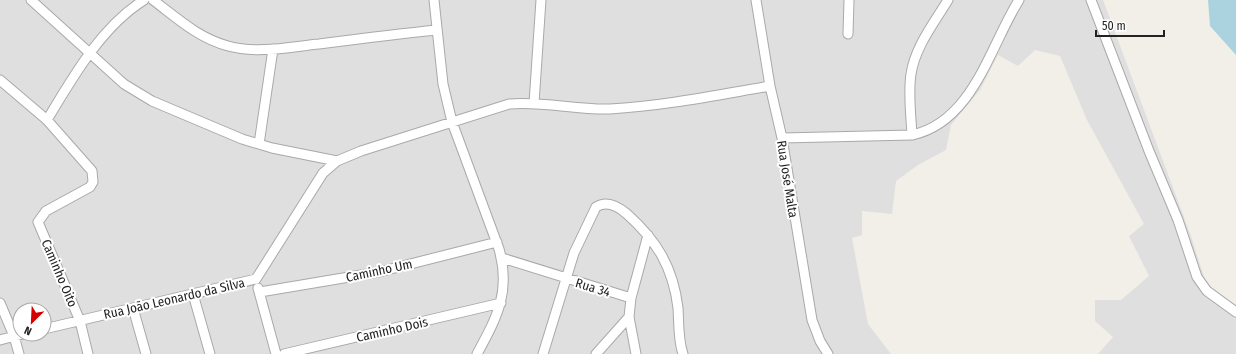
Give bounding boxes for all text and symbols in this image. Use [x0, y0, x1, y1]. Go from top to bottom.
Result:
scale bar [1096, 12, 1164, 38]
text: 50 m [1102, 19, 1126, 33]
street label: Rua José Malta [774, 139, 801, 219]
street label: Caminho Oito [39, 237, 81, 309]
street label: Caminho Um [345, 256, 414, 285]
street label: Rua João Leonardo da Silva [102, 275, 246, 322]
street label: Rua 34 [574, 275, 612, 300]
north arrow [12, 302, 52, 342]
street label: Caminho Dois [355, 314, 430, 345]
text: N [22, 323, 34, 338]

